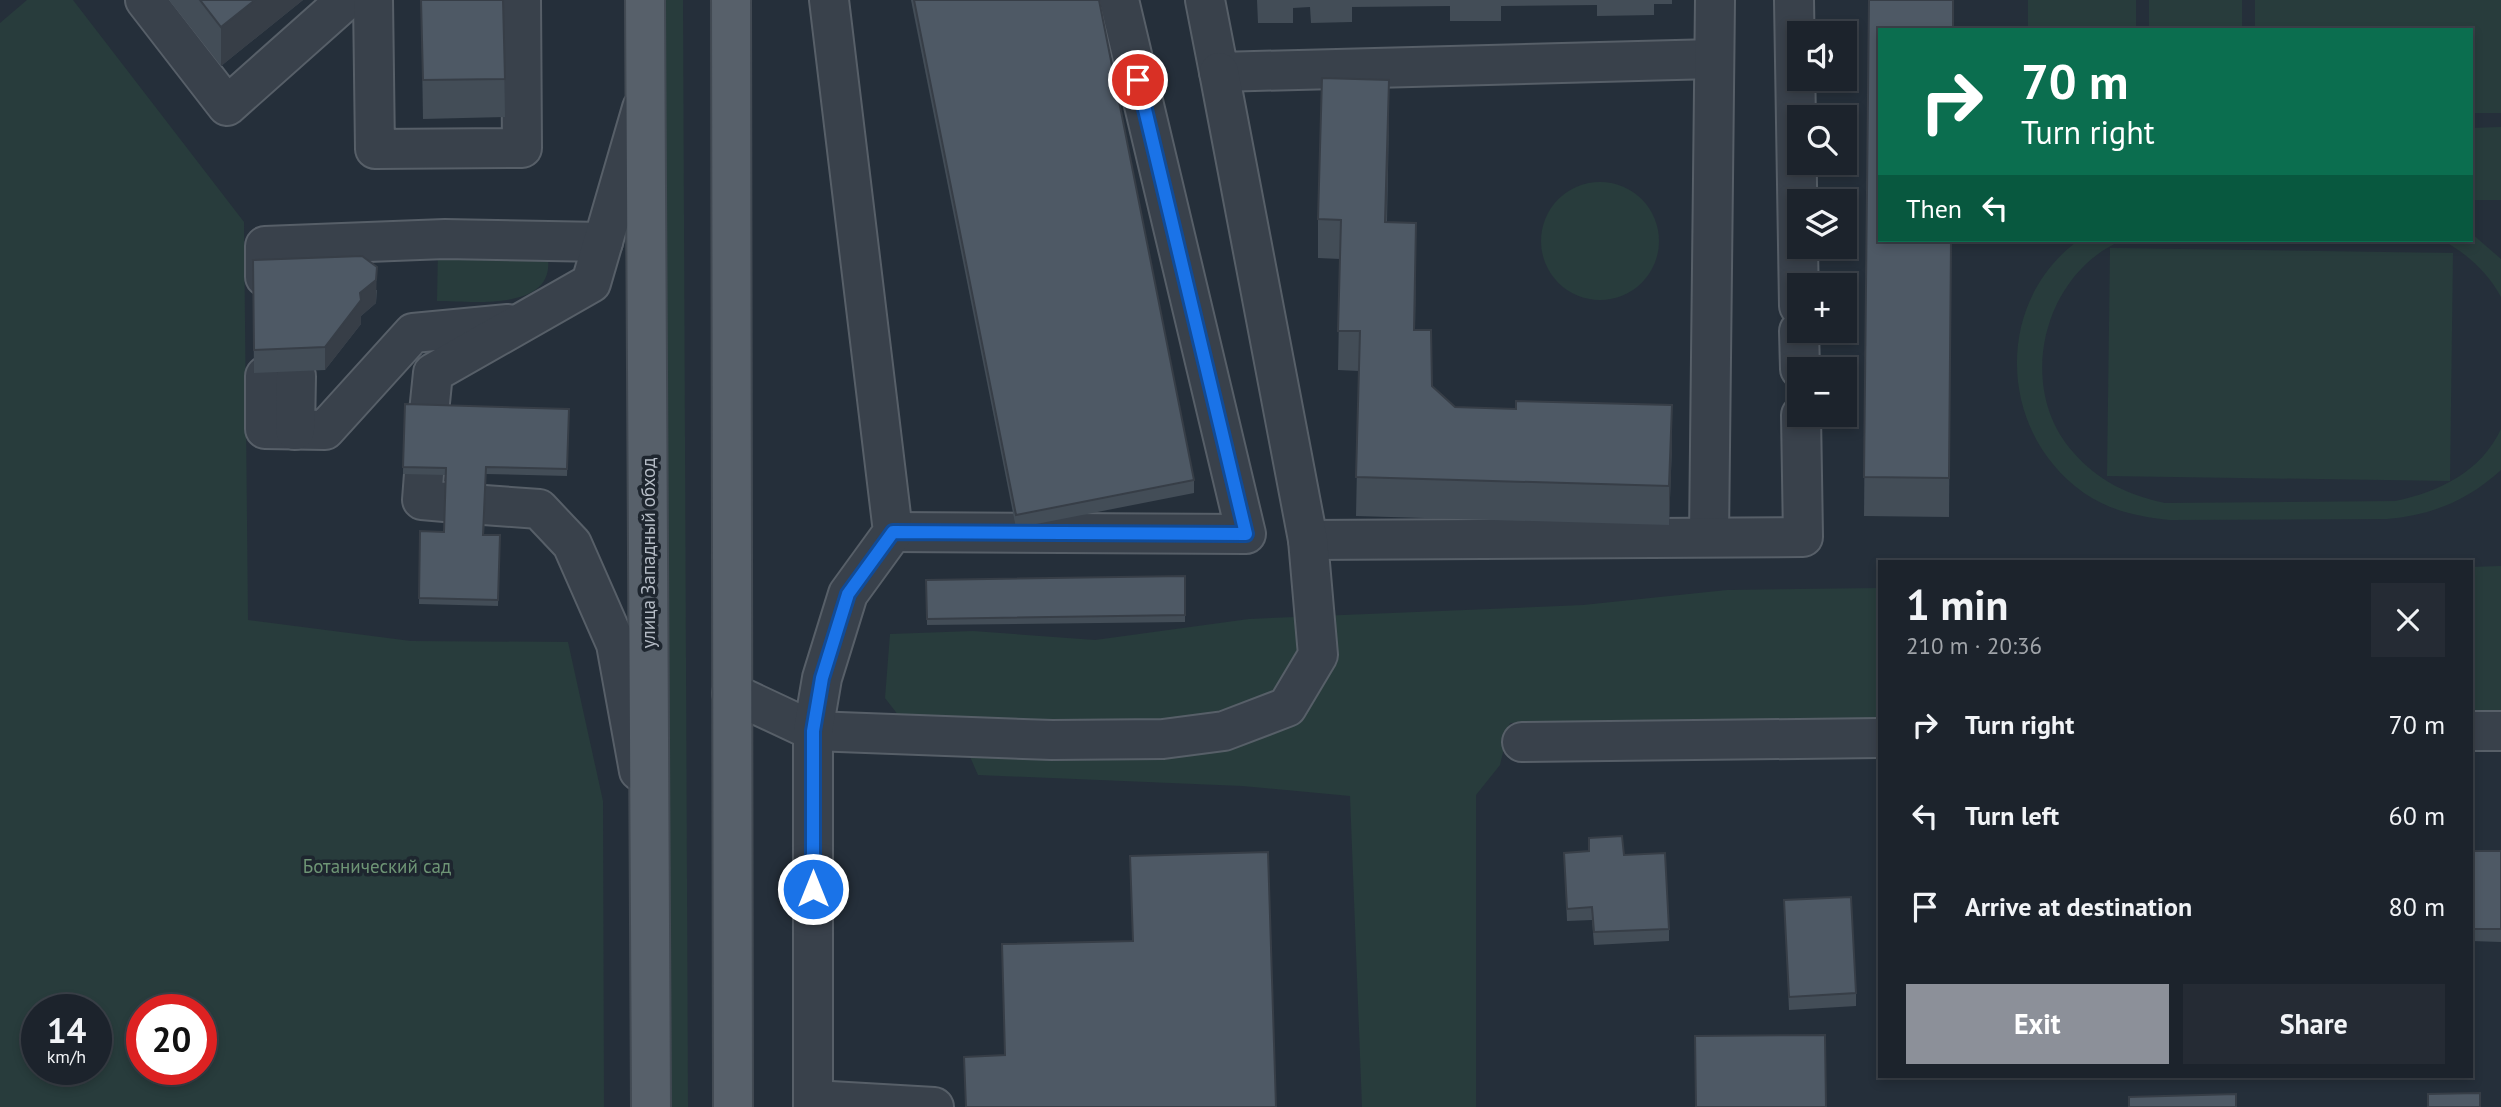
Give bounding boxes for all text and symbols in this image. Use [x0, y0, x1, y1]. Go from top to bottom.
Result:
map controls [1787, 21, 1857, 427]
button: sound [1787, 21, 1857, 91]
text: 70 m [2021, 49, 2128, 113]
pin [1108, 50, 1168, 110]
icon: right [1906, 56, 1997, 147]
icon: arrive [1119, 61, 1157, 99]
button: search [1787, 105, 1857, 175]
text: Turn right [2021, 111, 2155, 153]
button: layers [1787, 189, 1857, 259]
icon: left [1976, 189, 2014, 227]
text: Then [1906, 192, 1962, 225]
button: + [1787, 273, 1857, 343]
button: − [1787, 357, 1857, 427]
street label: улица Западный обход [636, 458, 660, 648]
text: 1 min [1906, 577, 2008, 632]
button: close [2371, 583, 2445, 657]
text: 210 m · 20:36 [1906, 631, 2042, 660]
icon: right [1906, 706, 1944, 744]
text: Turn right [1965, 708, 2074, 741]
text: 70 m [2389, 708, 2445, 741]
icon: left [1906, 797, 1944, 835]
text: Turn left [1965, 799, 2059, 832]
text: 60 m [2389, 799, 2445, 832]
position arrow [776, 852, 850, 926]
park label: Ботанический сад [303, 854, 451, 878]
icon: arrive [1906, 888, 1944, 926]
text: Arrive at destination [1965, 890, 2192, 923]
text: 80 m [2389, 890, 2445, 923]
button: Exit [1906, 984, 2169, 1064]
button: Share [2183, 984, 2445, 1064]
speed limit sign: 20 [126, 994, 217, 1085]
text: 14 [47, 1007, 86, 1053]
text: km/h [47, 1045, 86, 1068]

